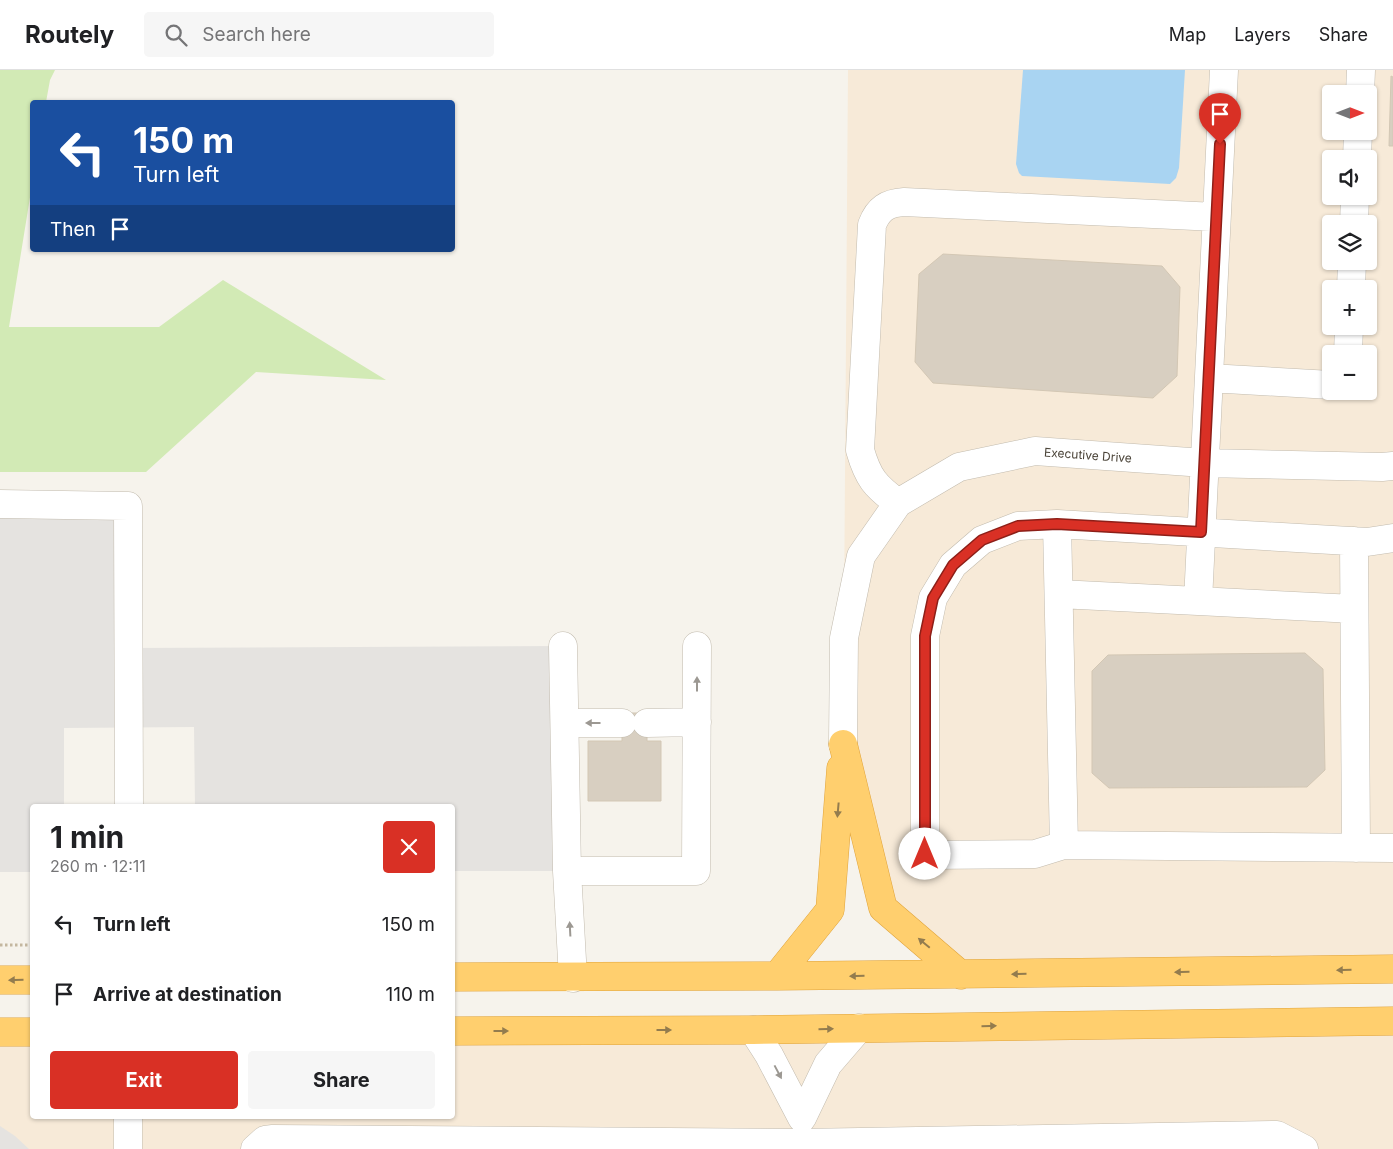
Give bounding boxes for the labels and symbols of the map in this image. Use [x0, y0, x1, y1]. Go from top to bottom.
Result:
north arrow [1322, 85, 1378, 140]
pin [1199, 93, 1241, 144]
street label: Executive Drive [1044, 444, 1132, 466]
one-way arrow [693, 676, 701, 692]
one-way arrow [585, 719, 601, 727]
one-way arrow [833, 802, 841, 818]
position arrow [898, 827, 950, 879]
one-way arrow [566, 921, 574, 937]
one-way arrow [918, 938, 930, 949]
one-way arrow [1336, 966, 1352, 974]
one-way arrow [1174, 968, 1190, 976]
one-way arrow [1011, 970, 1027, 978]
one-way arrow [849, 972, 865, 980]
one-way arrow [8, 976, 24, 984]
one-way arrow [981, 1022, 997, 1030]
one-way arrow [818, 1025, 834, 1033]
one-way arrow [656, 1026, 672, 1034]
one-way arrow [493, 1027, 509, 1035]
one-way arrow [774, 1065, 782, 1079]

